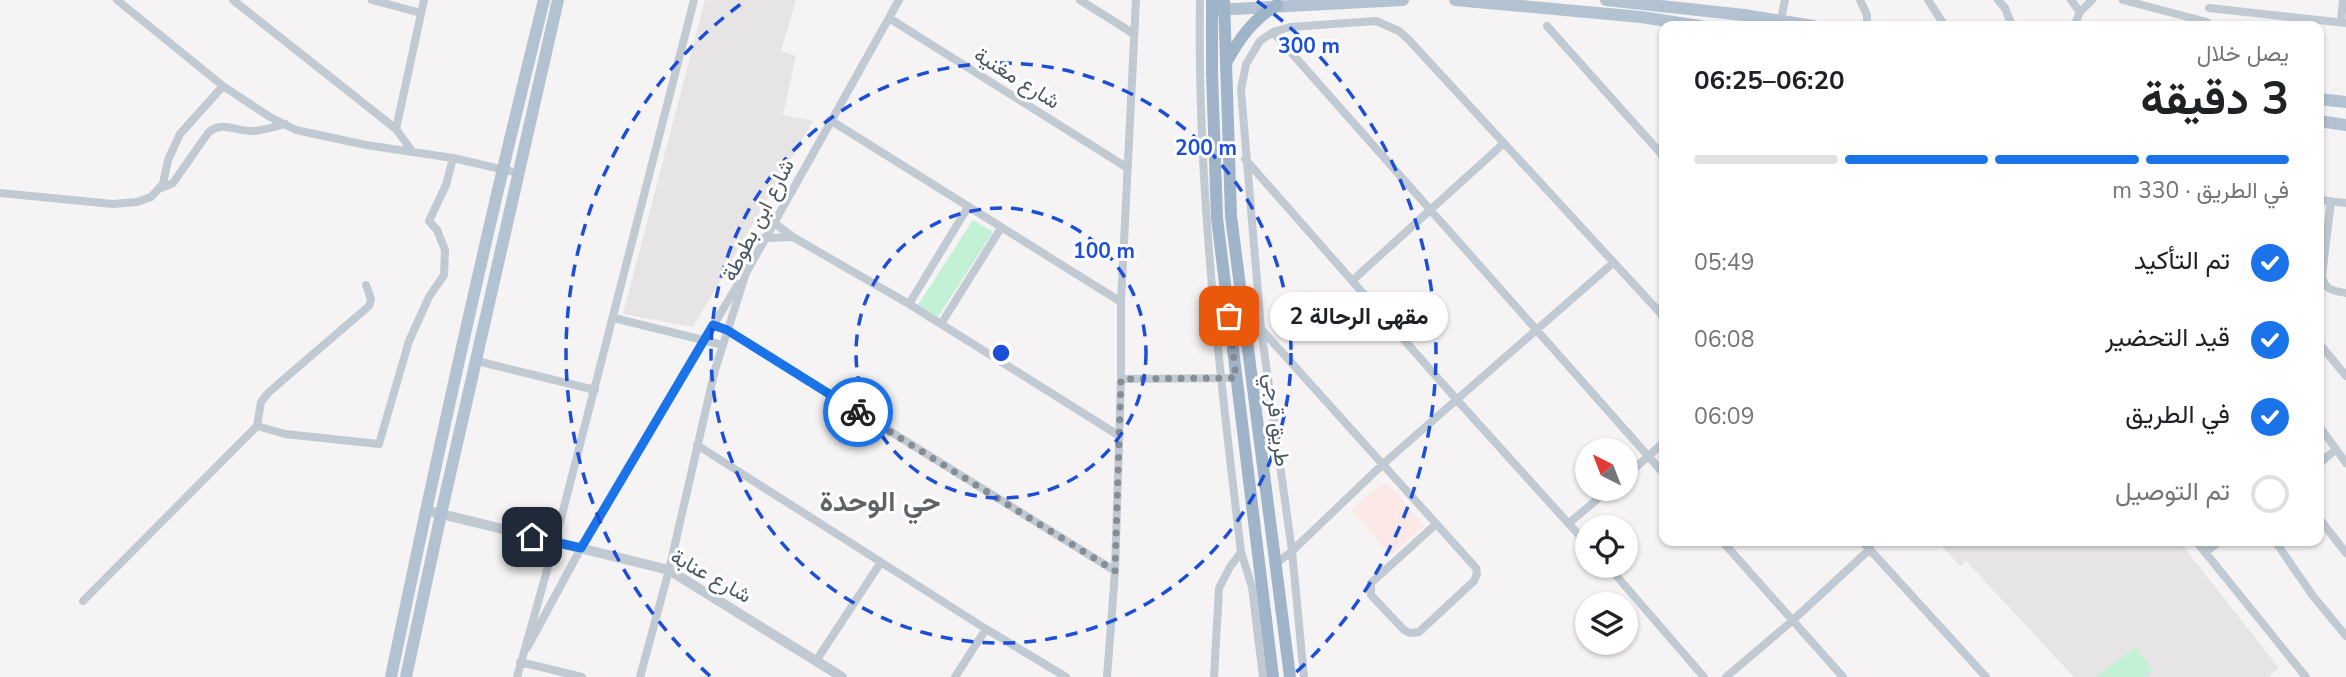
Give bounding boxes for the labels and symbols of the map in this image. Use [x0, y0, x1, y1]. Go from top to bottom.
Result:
text: 300 m [1278, 32, 1340, 60]
street label: شارع مغنية [969, 41, 1065, 115]
text: 200 m [1175, 134, 1237, 162]
street label: شارع ابن بطوطة [715, 154, 801, 286]
text: 100 m [1073, 237, 1135, 265]
pin [1199, 286, 1259, 346]
callout: مقهى الرحالة 2 [1271, 292, 1450, 340]
centre of rings [989, 341, 1013, 365]
street label: طريق قرجي [1254, 372, 1297, 469]
courier [823, 377, 893, 447]
north arrow [1575, 438, 1638, 500]
district label: حي الوحدة [819, 483, 941, 525]
pin [502, 507, 562, 567]
street label: شارع عنابة [666, 542, 756, 610]

